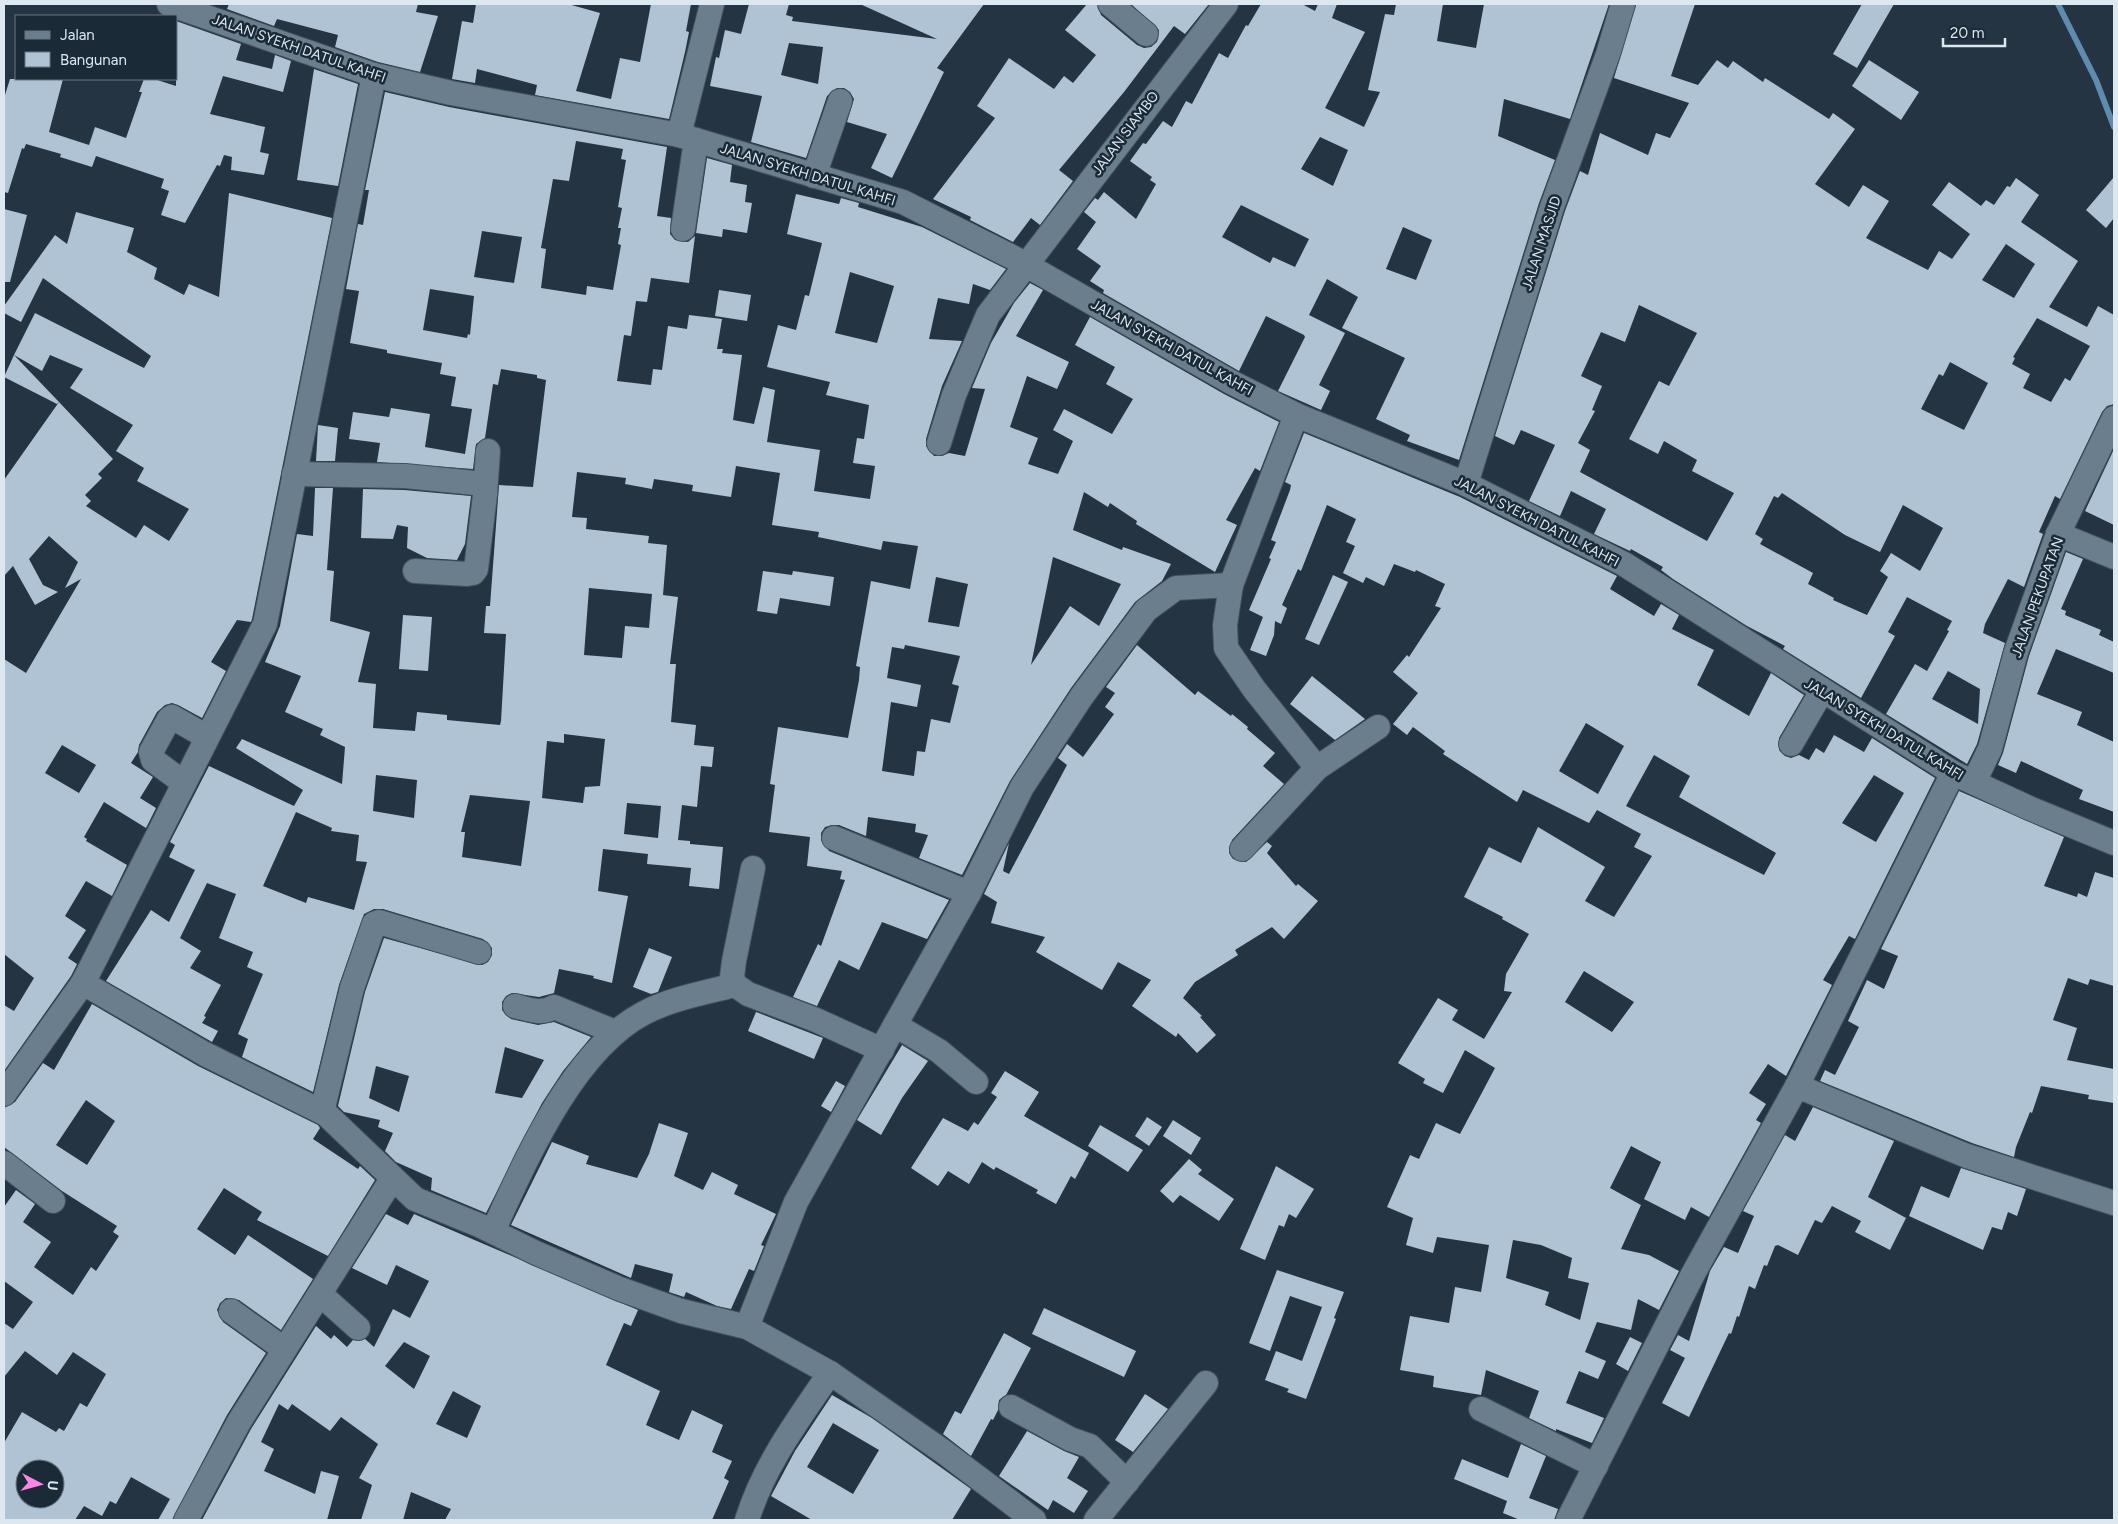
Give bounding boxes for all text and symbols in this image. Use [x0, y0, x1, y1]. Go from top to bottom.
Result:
street label: JALAN SYEKH DATUL KAHFI [210, 11, 388, 86]
legend [15, 15, 178, 80]
scale bar [1943, 15, 2006, 47]
text: 20 m [1950, 24, 1984, 42]
text: Jalan [60, 26, 95, 44]
text: Bangunan [60, 51, 127, 69]
street label: JALAN SIAMBO [1088, 88, 1163, 179]
street label: JALAN SYEKH DATUL KAHFI [718, 140, 898, 209]
street label: JALAN MASJID [1518, 194, 1565, 293]
street label: JALAN SYEKH DATUL KAHFI [1088, 296, 1256, 399]
street label: JALAN SYEKH DATUL KAHFI [1451, 472, 1622, 571]
street label: JALAN PEKUPATAN [2008, 535, 2067, 660]
street label: JALAN SYEKH DATUL KAHFI [1801, 675, 1966, 784]
north arrow [15, 1459, 65, 1509]
text: U [43, 1480, 61, 1491]

